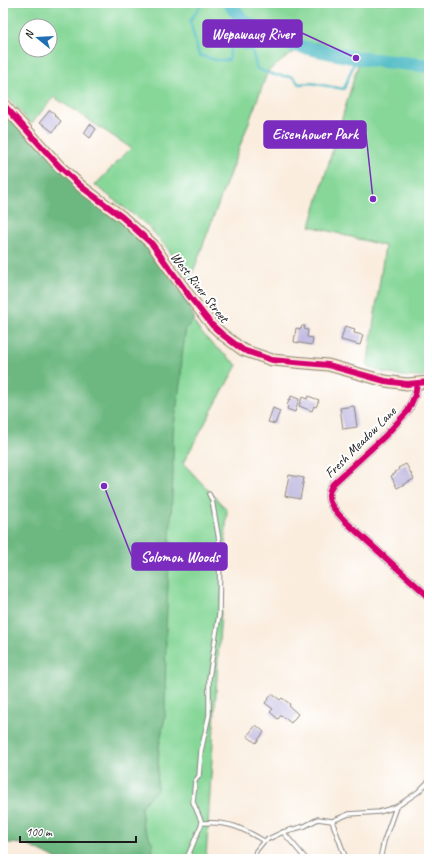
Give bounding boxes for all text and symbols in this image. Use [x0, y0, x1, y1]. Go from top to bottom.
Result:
north arrow [18, 18, 58, 58]
callout: Wepawaug River [203, 20, 302, 47]
text: Wepawaug River [212, 25, 296, 44]
text: N [21, 27, 37, 40]
callout: Eisenhower Park [264, 121, 366, 148]
text: Eisenhower Park [272, 125, 359, 144]
street label: West River Street [167, 249, 233, 327]
street label: Fresh Meadow Lane [321, 402, 401, 482]
callout: Solomon Woods [132, 543, 227, 570]
text: Solomon Woods [141, 548, 221, 567]
scale bar [20, 818, 136, 844]
text: 100 m [26, 824, 53, 840]

